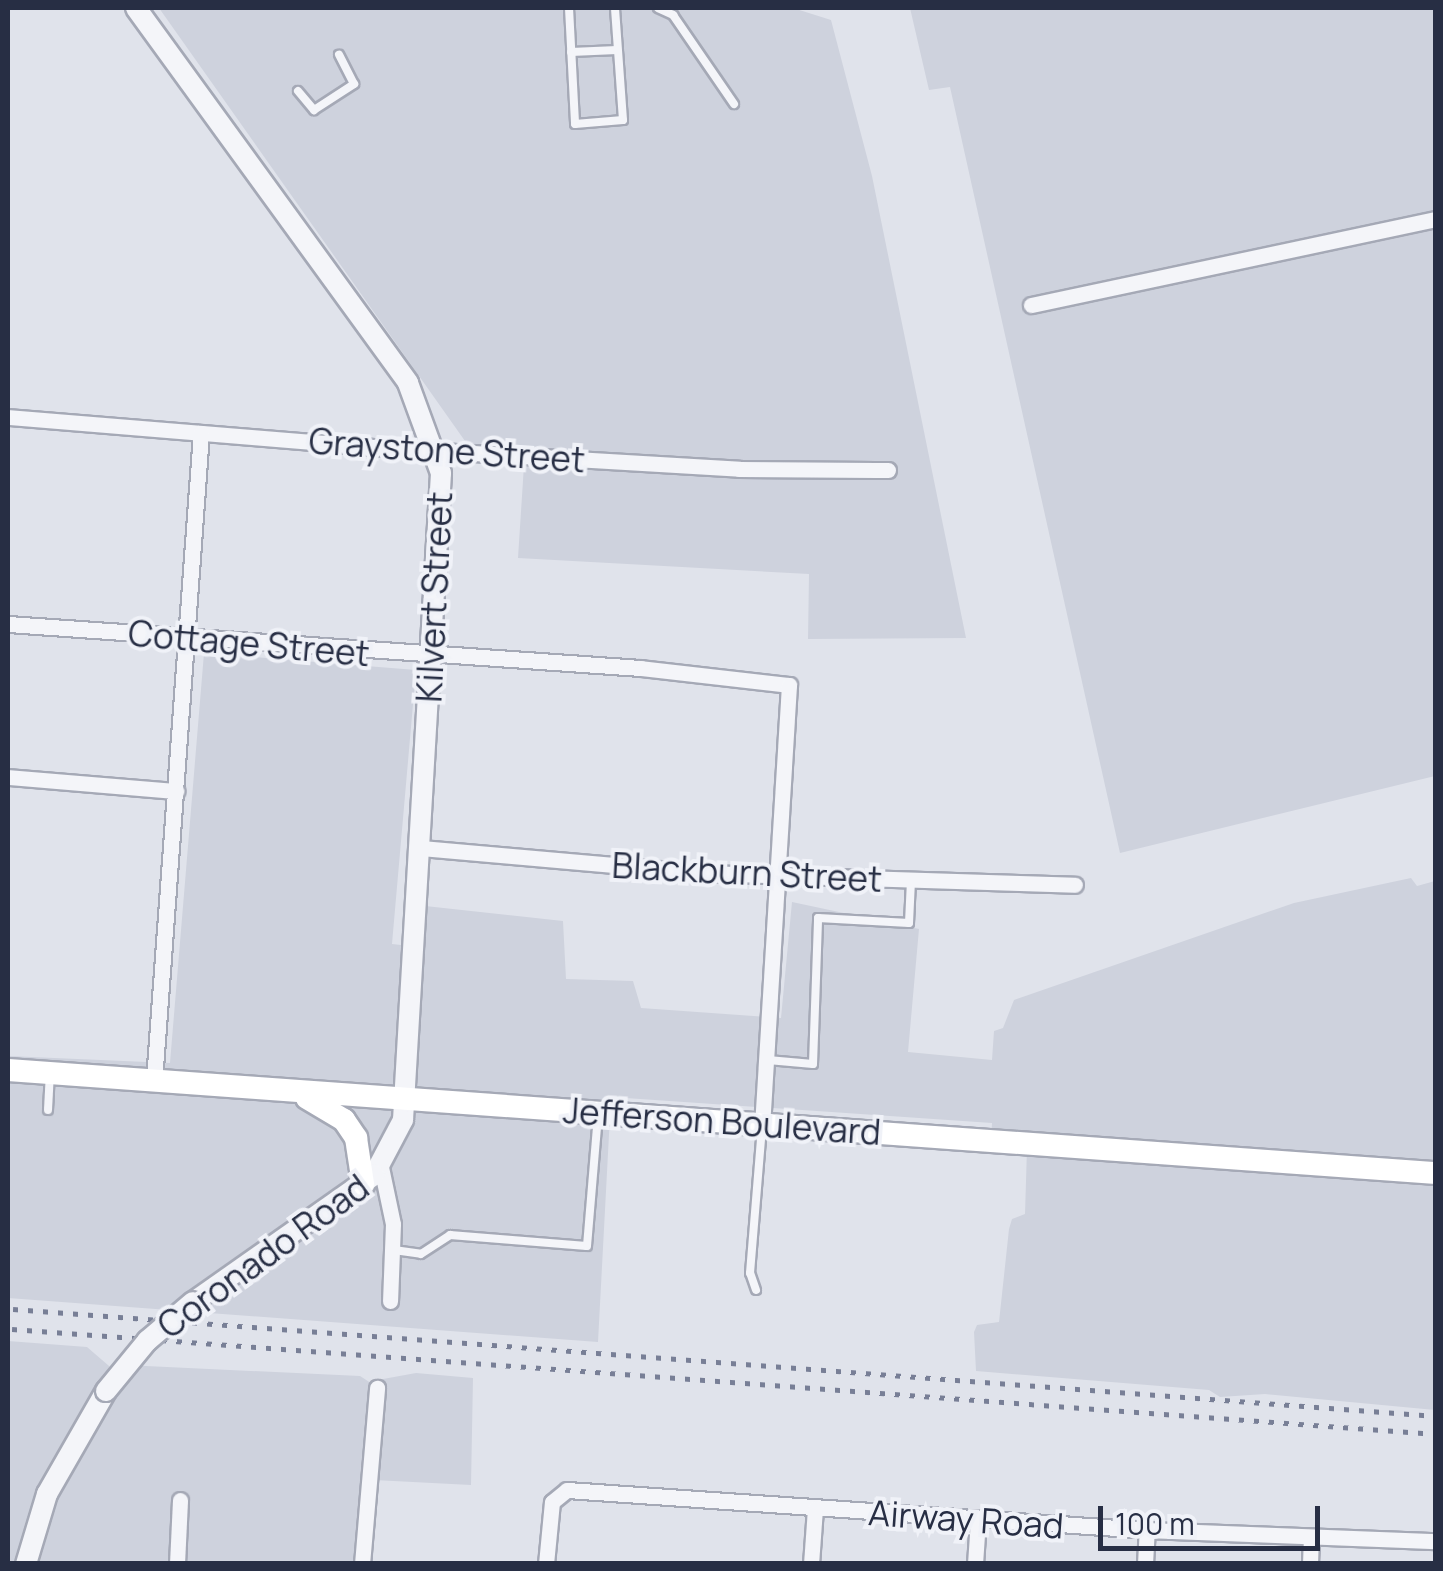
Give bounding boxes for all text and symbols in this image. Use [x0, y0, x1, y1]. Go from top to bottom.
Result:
street label: Graystone Street [307, 419, 587, 481]
street label: Kilvert Street [408, 491, 460, 703]
street label: Cottage Street [127, 612, 371, 674]
street label: Blackburn Street [611, 844, 883, 900]
street label: Jefferson Boulevard [562, 1089, 882, 1153]
street label: Coronado Road [149, 1165, 377, 1347]
scale bar [1103, 1486, 1326, 1548]
street label: Airway Road [867, 1491, 1065, 1547]
text: 100 m [1115, 1503, 1195, 1544]

